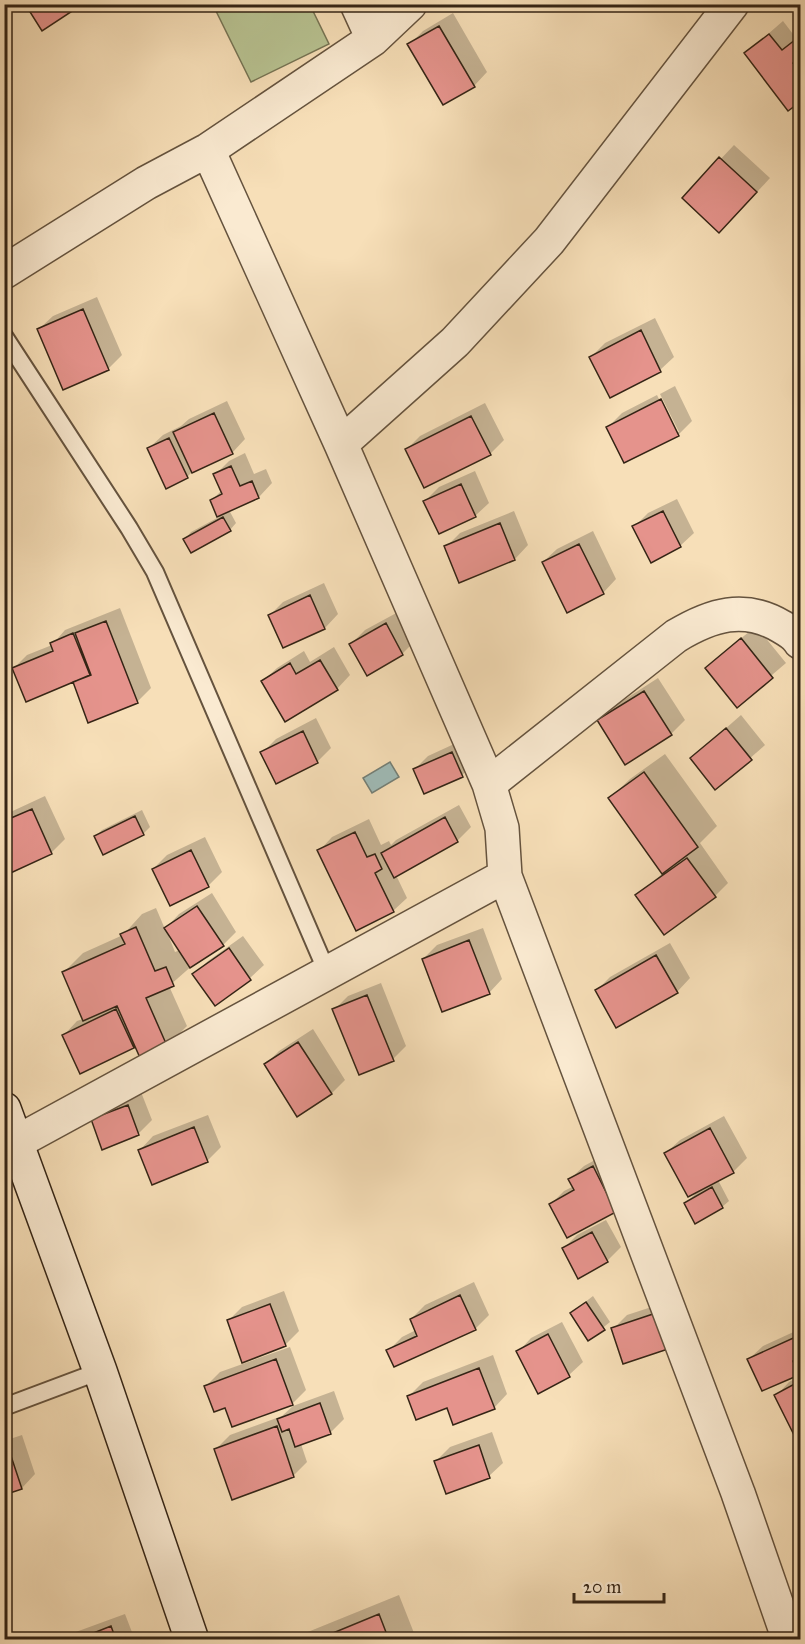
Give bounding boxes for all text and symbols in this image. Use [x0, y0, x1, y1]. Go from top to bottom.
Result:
scale bar [574, 1566, 664, 1604]
text: 20 m [583, 1576, 621, 1598]

